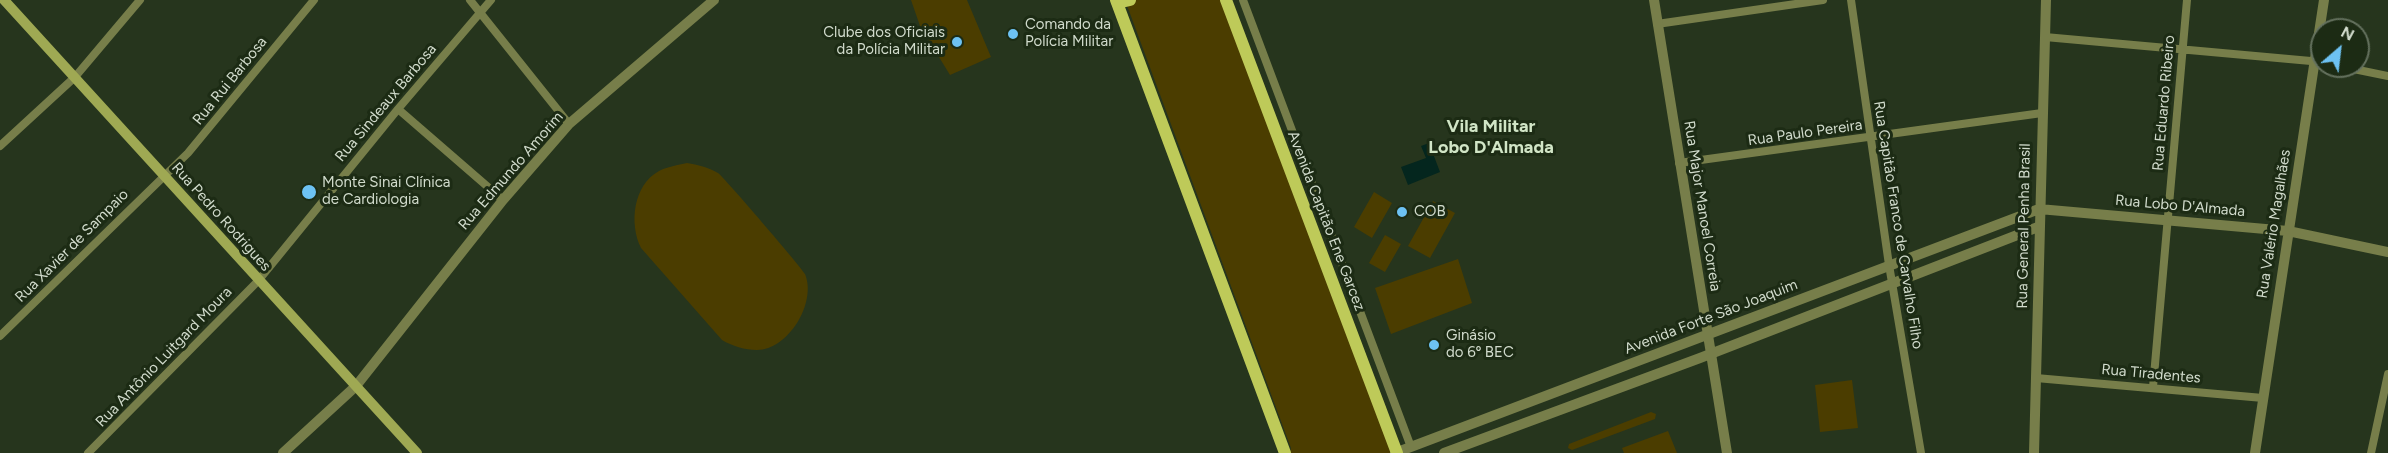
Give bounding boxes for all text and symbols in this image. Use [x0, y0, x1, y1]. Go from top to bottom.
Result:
place label: Comando da Polícia Militar [1025, 16, 1113, 51]
north arrow [2310, 18, 2370, 78]
text: N [2338, 22, 2358, 45]
place label: Clube dos Oficiais da Polícia Militar [823, 24, 945, 59]
marker: Comando da Polícia Militar [1006, 27, 1020, 41]
street label: Rua Rui Barbosa [189, 33, 271, 129]
street label: Rua Eduardo Ribeiro [2149, 34, 2179, 172]
marker: Clube dos Oficiais da Polícia Militar [950, 35, 964, 49]
street label: Rua Sindeaux Barbosa [332, 41, 440, 165]
street label: Rua Capitão Franco de Carvalho Filho [1869, 100, 1927, 350]
street label: Rua Edmundo Amorim [455, 108, 567, 234]
district label: Vila Militar Lobo D'Almada [1428, 116, 1554, 158]
street label: Rua Paulo Pereira [1747, 116, 1863, 150]
street label: Rua Major Manoel Correia [1680, 119, 1724, 293]
street label: Avenida Capitão Ene Garcez [1283, 129, 1369, 313]
street label: Rua General Penha Brasil [2014, 143, 2034, 309]
street label: Rua Valério Magalhães [2253, 148, 2295, 300]
street label: Rua Pedro Rodrigues [168, 159, 274, 275]
place label: Monte Sinai Clínica de Cardiologia [322, 174, 450, 209]
marker: Monte Sinai Clínica de Cardiologia [300, 183, 318, 201]
street label: Rua Xavier de Sampaio [12, 186, 132, 306]
street label: Rua Lobo D'Almada [2114, 191, 2246, 221]
place label: COB [1414, 203, 1446, 221]
marker: COB [1395, 205, 1409, 219]
street label: Avenida Forte São Joaquim [1622, 276, 1800, 358]
street label: Rua Antônio Luitgard Moura [92, 283, 236, 431]
place label: Ginásio do 6º BEC [1446, 327, 1514, 362]
marker: Ginásio do 6º BEC [1427, 338, 1441, 352]
street label: Rua Tiradentes [2101, 361, 2201, 387]

